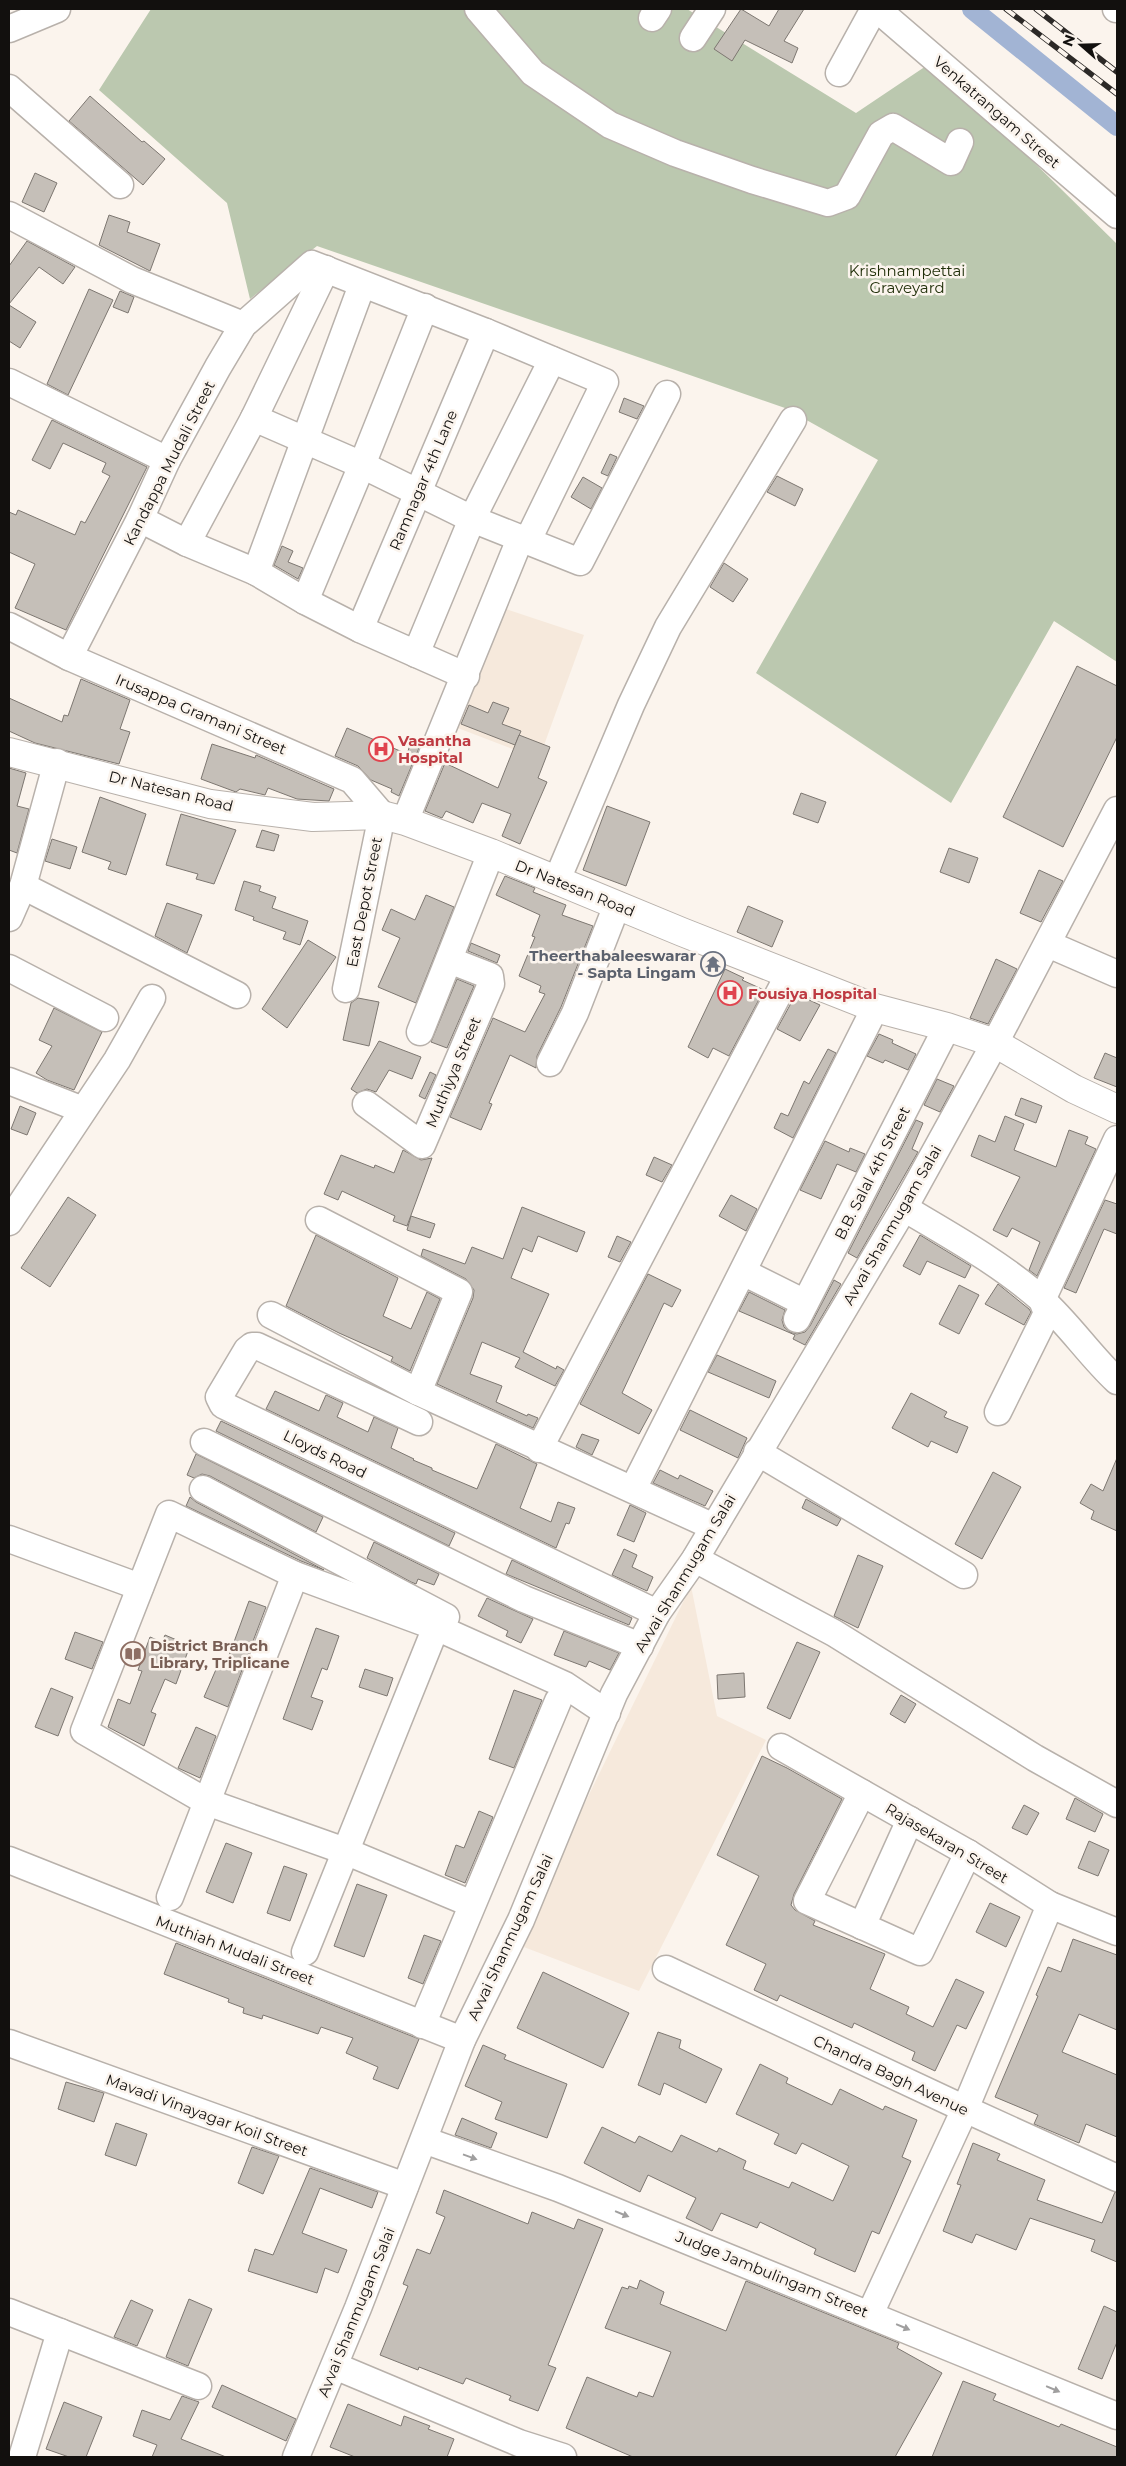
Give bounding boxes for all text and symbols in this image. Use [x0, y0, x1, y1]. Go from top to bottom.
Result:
north arrow [1056, 20, 1106, 70]
text: N [1058, 32, 1079, 49]
street label: Venkatrangam Street [930, 52, 1064, 172]
park label: Krishnampettai Graveyard [849, 261, 965, 297]
street label: Kandappa Mudali Street [119, 377, 219, 549]
street label: Ramnagar 4th Lane [385, 407, 461, 553]
street label: Irusappa Gramani Street [113, 669, 289, 759]
place label: Vasantha Hospital [397, 731, 471, 767]
hospital icon: Vasantha Hospital [368, 736, 394, 762]
street label: Dr Natesan Road [107, 766, 235, 816]
street label: East Depot Street [342, 835, 386, 969]
street label: Dr Natesan Road [512, 855, 638, 921]
place label: Theerthabaleeswarar - Sapta Lingam [529, 946, 697, 982]
temple icon: Theerthabaleeswarar - Sapta Lingam [700, 951, 726, 977]
hospital icon: Fousiya Hospital [717, 980, 743, 1006]
place label: Fousiya Hospital [748, 984, 877, 1003]
street label: Muthiyya Street [421, 1014, 485, 1130]
street label: B.B. Salal 4th Street [830, 1103, 914, 1243]
street label: Avvai Shanmugam Salai [838, 1142, 946, 1308]
street label: Lloyds Road [280, 1426, 370, 1482]
street label: Avvai Shanmugam Salai [630, 1490, 740, 1656]
place label: District Branch Library, Triplicane [150, 1636, 290, 1672]
library icon: District Branch Library, Triplicane [120, 1641, 146, 1667]
street label: Rajasekaran Street [882, 1799, 1012, 1887]
street label: Avvai Shanmugam Salai [463, 1851, 557, 2023]
street label: Muthiah Mudali Street [153, 1911, 317, 1989]
street label: Chandra Bagh Avenue [810, 2031, 972, 2119]
street label: Mavadi Vinayagar Koil Street [103, 2070, 311, 2160]
one-way arrow [463, 2153, 478, 2161]
one-way arrow [615, 2210, 629, 2218]
street label: Avvai Shanmugam Salai [313, 2224, 399, 2400]
street label: Judge Jambulingam Street [672, 2226, 871, 2321]
one-way arrow [896, 2323, 911, 2331]
one-way arrow [1046, 2386, 1060, 2394]

